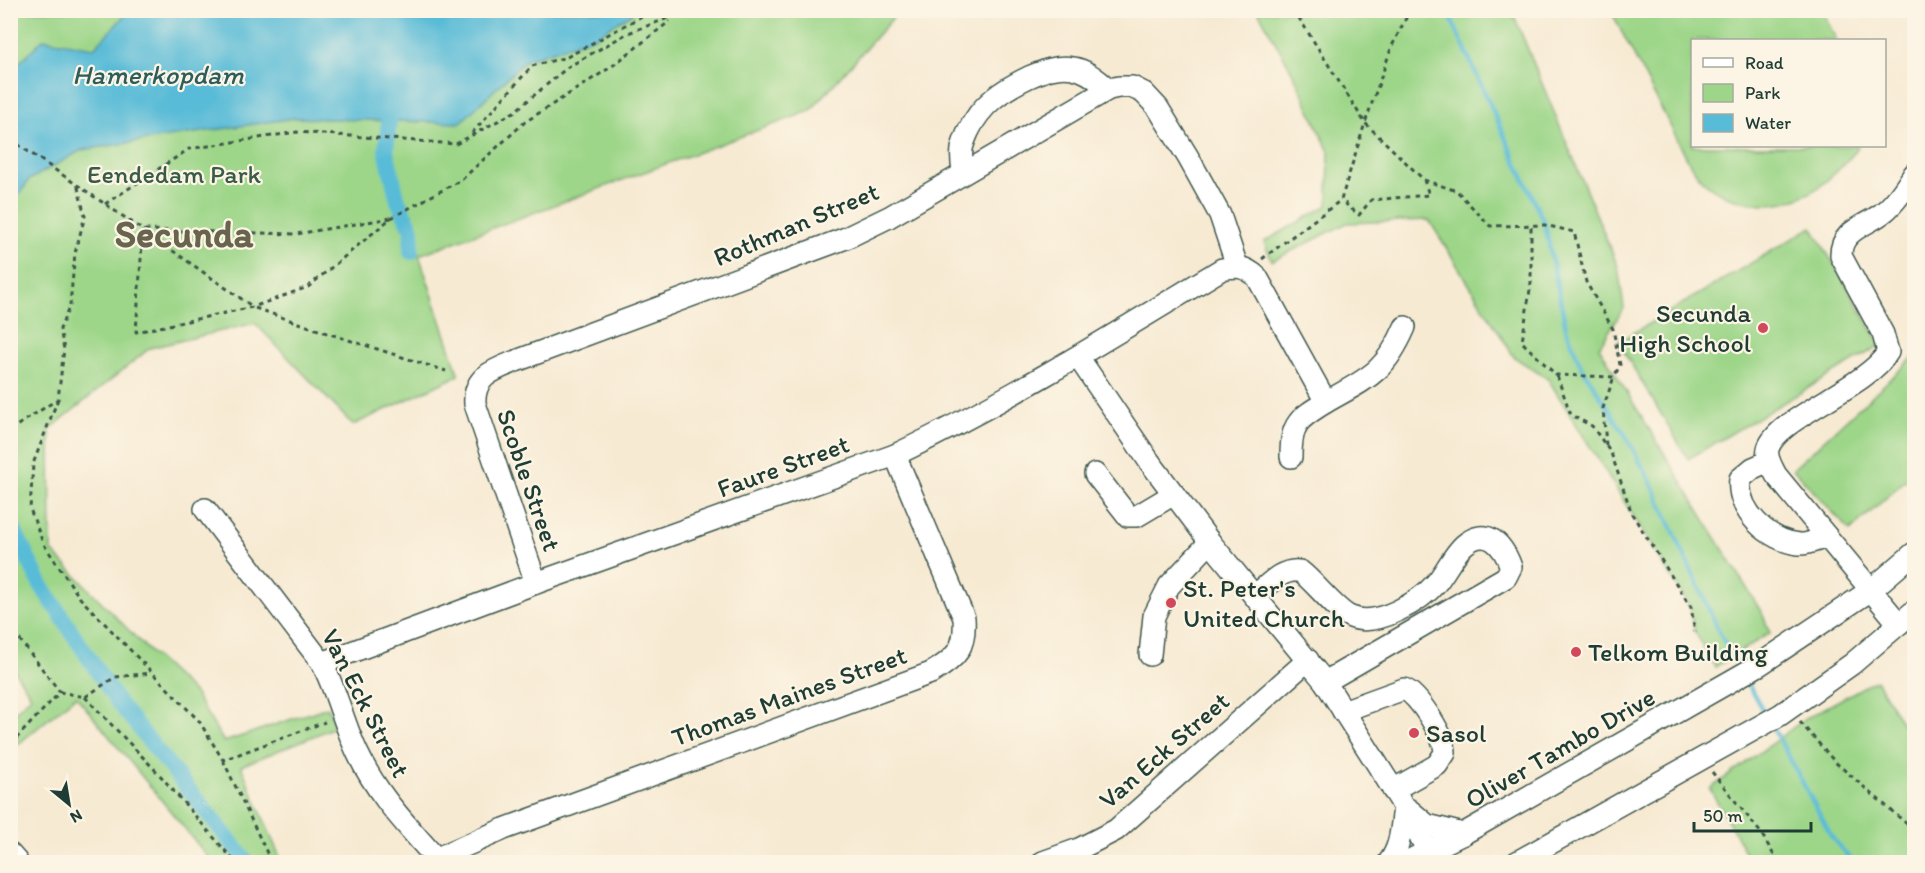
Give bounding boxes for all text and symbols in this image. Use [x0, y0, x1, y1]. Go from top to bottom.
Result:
legend [1691, 39, 1886, 147]
text: Road [1745, 52, 1784, 74]
water label: Hamerkopdam [72, 58, 244, 91]
text: Park [1745, 82, 1780, 104]
text: Water [1745, 112, 1791, 134]
park label: Eendedam Park [87, 158, 261, 190]
street label: Rothman Street [709, 175, 884, 273]
district label: Secunda [115, 211, 254, 257]
place label: Secunda High School [1619, 297, 1751, 359]
marker: Secunda High School [1756, 321, 1770, 335]
street label: Scoble Street [490, 405, 568, 555]
street label: Faure Street [713, 427, 854, 505]
place label: St. Peter's United Church [1183, 572, 1345, 634]
marker: St. Peter's United Church [1164, 596, 1178, 610]
street label: Van Eck Street [315, 623, 417, 783]
place label: Telkom Building [1588, 636, 1769, 668]
street label: Thomas Maines Street [667, 639, 911, 753]
marker: Telkom Building [1569, 645, 1583, 659]
street label: Oliver Tambo Drive [1459, 681, 1661, 815]
street label: Van Eck Street [1092, 684, 1236, 815]
place label: Sasol [1426, 717, 1486, 749]
marker: Sasol [1407, 726, 1421, 740]
north arrow [39, 774, 99, 834]
scale bar [1694, 795, 1811, 833]
text: 50 m [1703, 805, 1743, 827]
text: N [67, 806, 86, 827]

